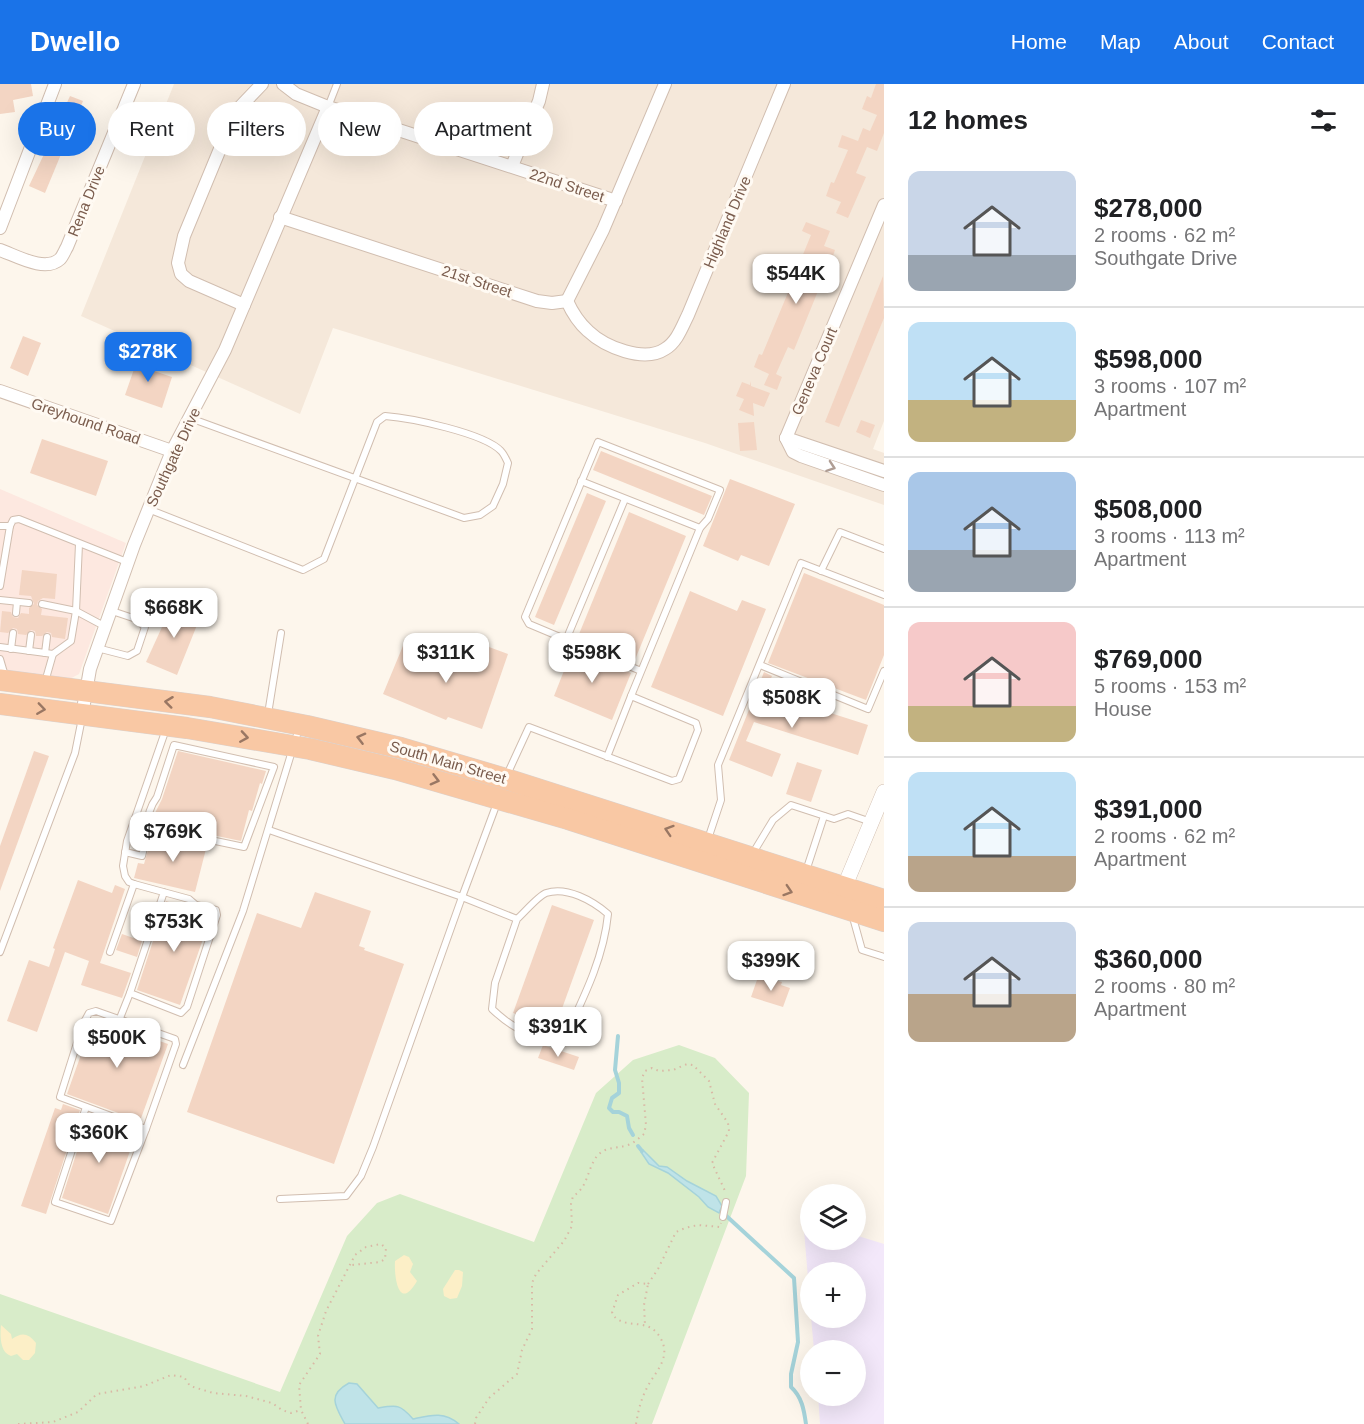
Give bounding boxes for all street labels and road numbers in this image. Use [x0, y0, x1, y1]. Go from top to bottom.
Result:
street label: Rena Drive [64, 163, 108, 239]
street label: 22nd Street [527, 165, 607, 205]
street label: Highland Drive [700, 173, 754, 271]
street label: 21st Street [440, 262, 515, 301]
street label: Geneva Court [788, 324, 840, 417]
street label: Greyhound Road [29, 394, 143, 448]
street label: Southgate Drive [143, 405, 203, 509]
street label: South Main Street [388, 737, 509, 787]

